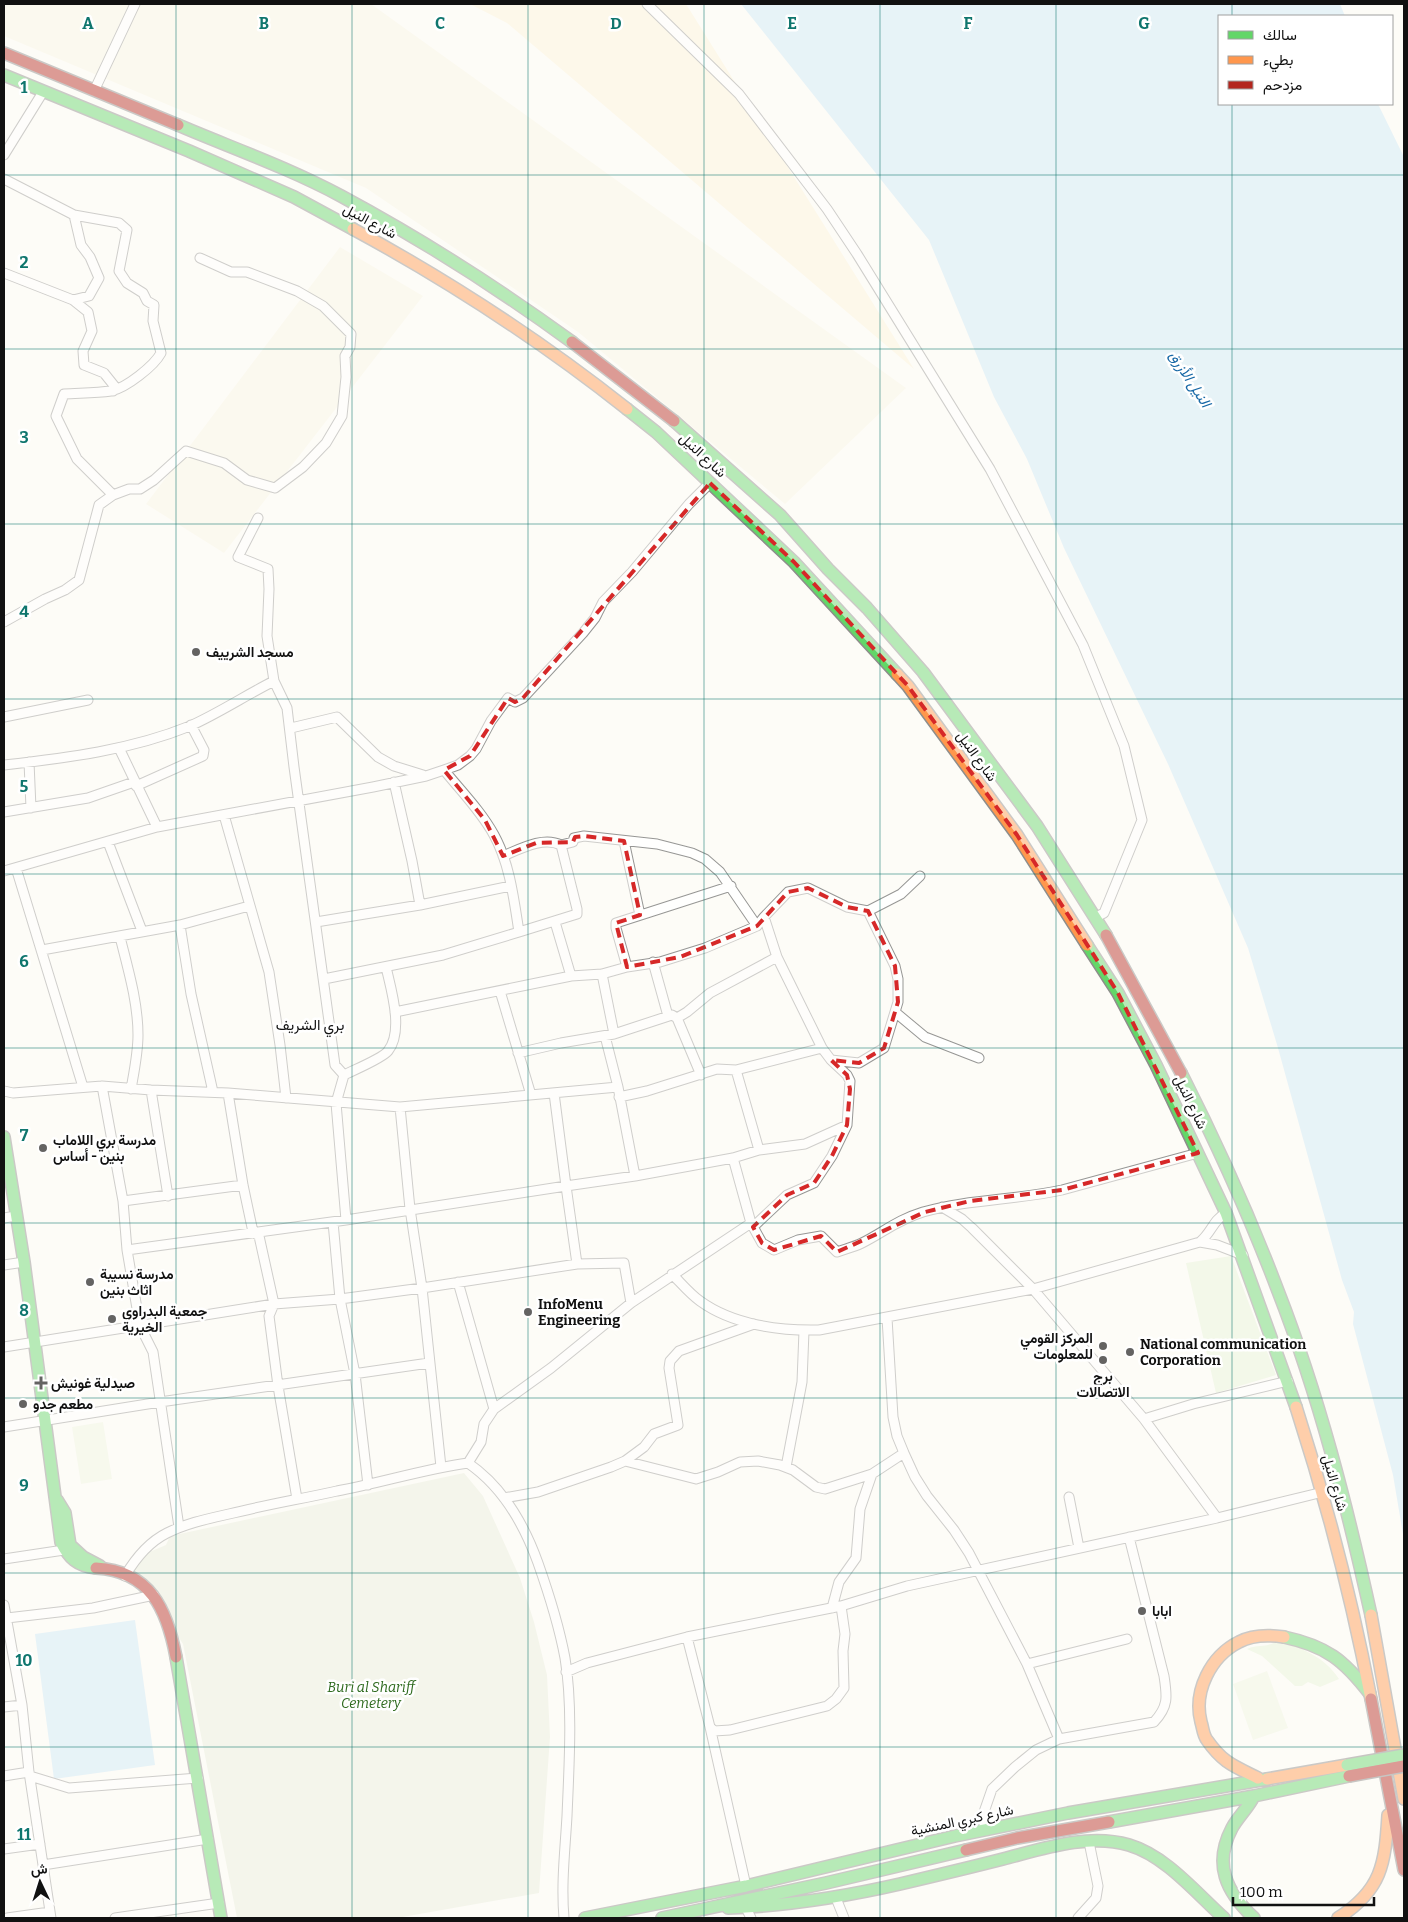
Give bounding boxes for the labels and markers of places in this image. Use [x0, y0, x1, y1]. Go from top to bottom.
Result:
place label: مسجد الشرييف [206, 644, 294, 661]
marker: مسجد الشرييف [190, 646, 202, 658]
place label: مدرسة بري اللاماب بنين - أساس [53, 1132, 157, 1165]
marker: مدرسة بري اللاماب بنين - أساس [37, 1142, 49, 1154]
place label: مدرسة نسيبة اثاث بنين [100, 1266, 174, 1299]
marker: مدرسة نسيبة اثاث بنين [84, 1276, 96, 1288]
place label: InfoMenu Engineering [538, 1296, 620, 1329]
place label: جمعية البدراوي الخيرية [122, 1303, 208, 1336]
marker: InfoMenu Engineering [522, 1306, 534, 1318]
marker: جمعية البدراوي الخيرية [106, 1313, 118, 1325]
place label: المركز القومي للمعلومات [1020, 1330, 1093, 1363]
place label: National communication Corporation [1140, 1336, 1306, 1369]
marker: المركز القومي للمعلومات [1097, 1340, 1109, 1352]
marker: National communication Corporation [1124, 1346, 1136, 1358]
marker: برج الاتصالات [1097, 1354, 1109, 1366]
place label: برج الاتصالات [1076, 1368, 1130, 1401]
place label: صيدلية غونيش [51, 1375, 135, 1392]
marker: صيدلية غونيش [35, 1377, 47, 1389]
place label: مطعم جدو [33, 1396, 94, 1413]
marker: مطعم جدو [17, 1398, 29, 1410]
place label: ابابا [1152, 1603, 1172, 1620]
marker: ابابا [1136, 1605, 1148, 1617]

